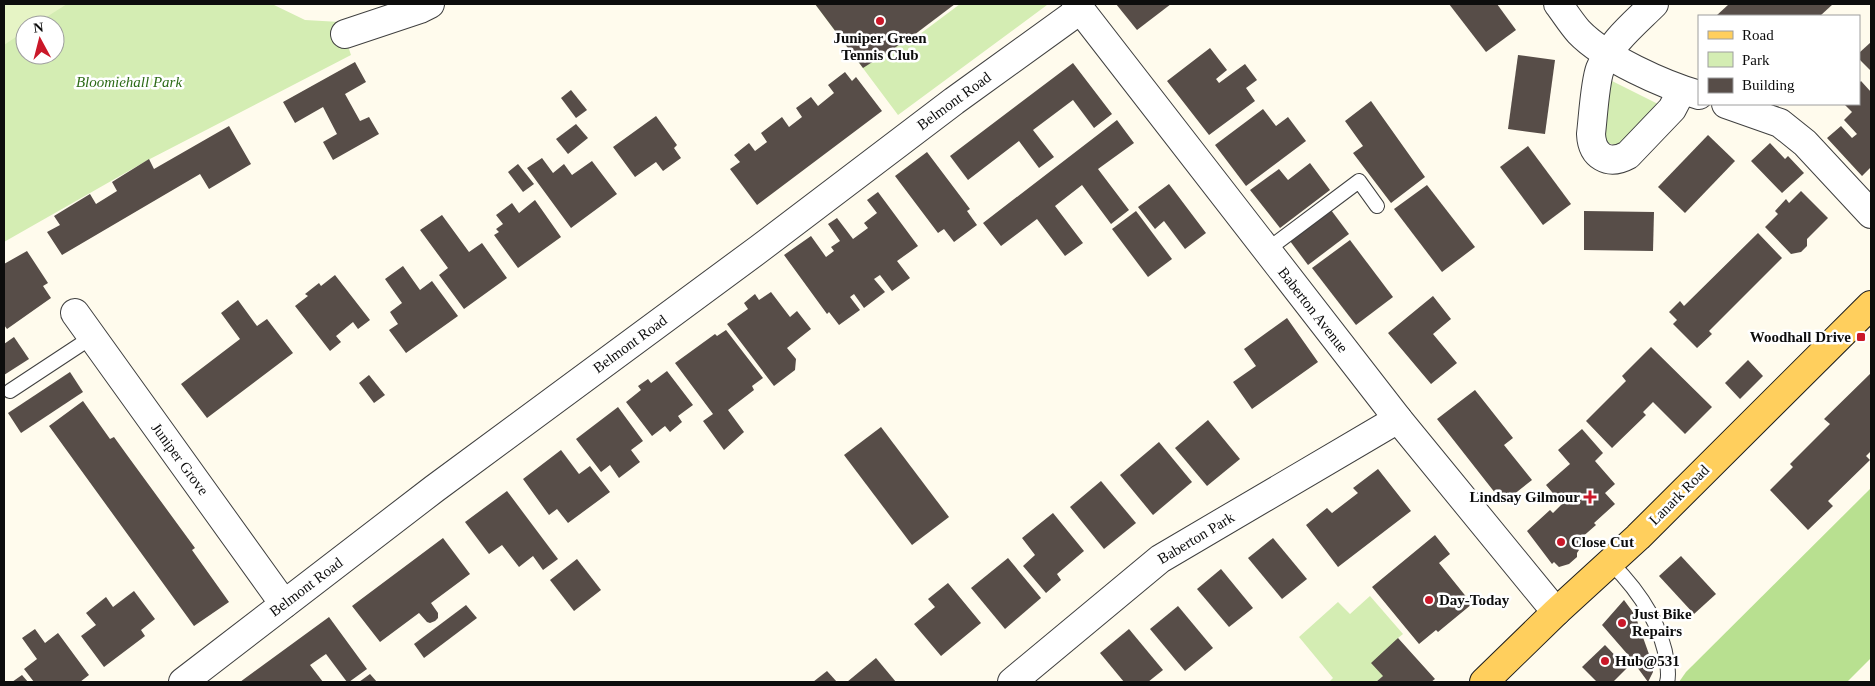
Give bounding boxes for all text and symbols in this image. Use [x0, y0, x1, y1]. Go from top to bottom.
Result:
north arrow [15, 15, 65, 65]
marker: Juniper Green Tennis Club [874, 15, 886, 27]
legend [1698, 15, 1860, 105]
text: N [33, 20, 44, 36]
text: Road [1742, 27, 1774, 43]
place label: Juniper Green Tennis Club [833, 30, 927, 63]
text: Park [1742, 52, 1770, 68]
street label: Belmont Road [914, 69, 994, 133]
park label: Bloomiehall Park [76, 74, 182, 90]
text: Building [1742, 77, 1795, 93]
street label: Baberton Avenue [1275, 264, 1351, 356]
street label: Belmont Road [590, 312, 670, 376]
place label: Woodhall Drive [1750, 329, 1851, 345]
marker: Woodhall Drive [1855, 331, 1867, 343]
street label: Juniper Grove [148, 420, 212, 499]
street label: Lanark Road [1646, 461, 1713, 528]
place label: Lindsay Gilmour [1470, 489, 1580, 505]
marker: Lindsay Gilmour [1584, 491, 1596, 503]
street label: Baberton Park [1155, 509, 1238, 567]
place label: Close Cut [1571, 534, 1634, 550]
marker: Close Cut [1555, 536, 1567, 548]
street label: Belmont Road [266, 554, 346, 620]
place label: Day-Today [1439, 592, 1510, 608]
marker: Day-Today [1423, 594, 1435, 606]
place label: Just Bike Repairs [1632, 606, 1692, 639]
marker: Just Bike Repairs [1616, 617, 1628, 629]
place label: Hub@531 [1615, 653, 1680, 669]
marker: Hub@531 [1599, 655, 1611, 667]

